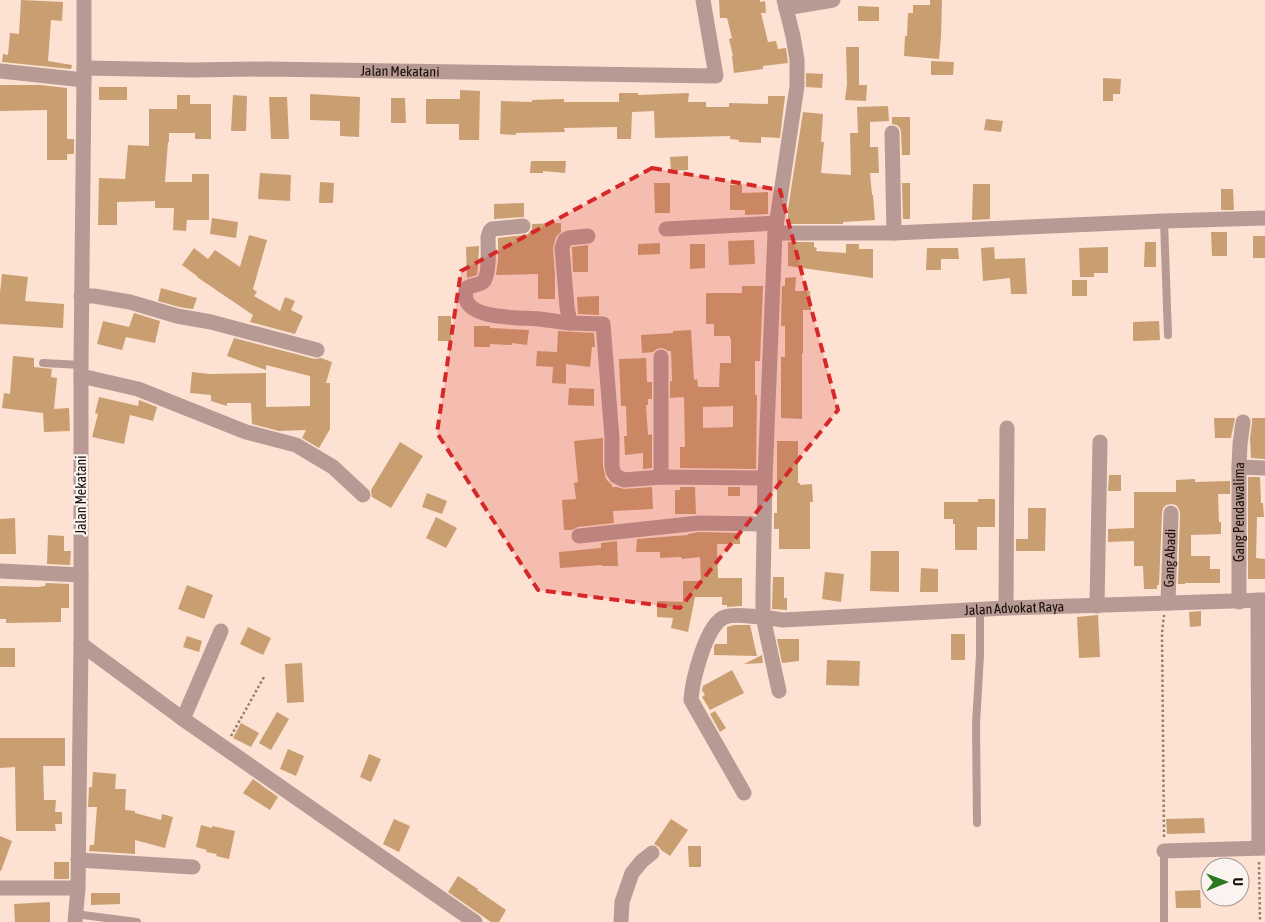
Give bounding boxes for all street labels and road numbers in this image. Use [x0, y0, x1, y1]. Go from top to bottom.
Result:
street label: Jalan Mekatani [360, 62, 440, 80]
street label: Jalan Mekatani [73, 456, 89, 534]
street label: Gang Pendawalima [1231, 462, 1247, 562]
street label: Gang Abadi [1161, 528, 1178, 588]
street label: Jalan Advokat Raya [964, 598, 1064, 618]

